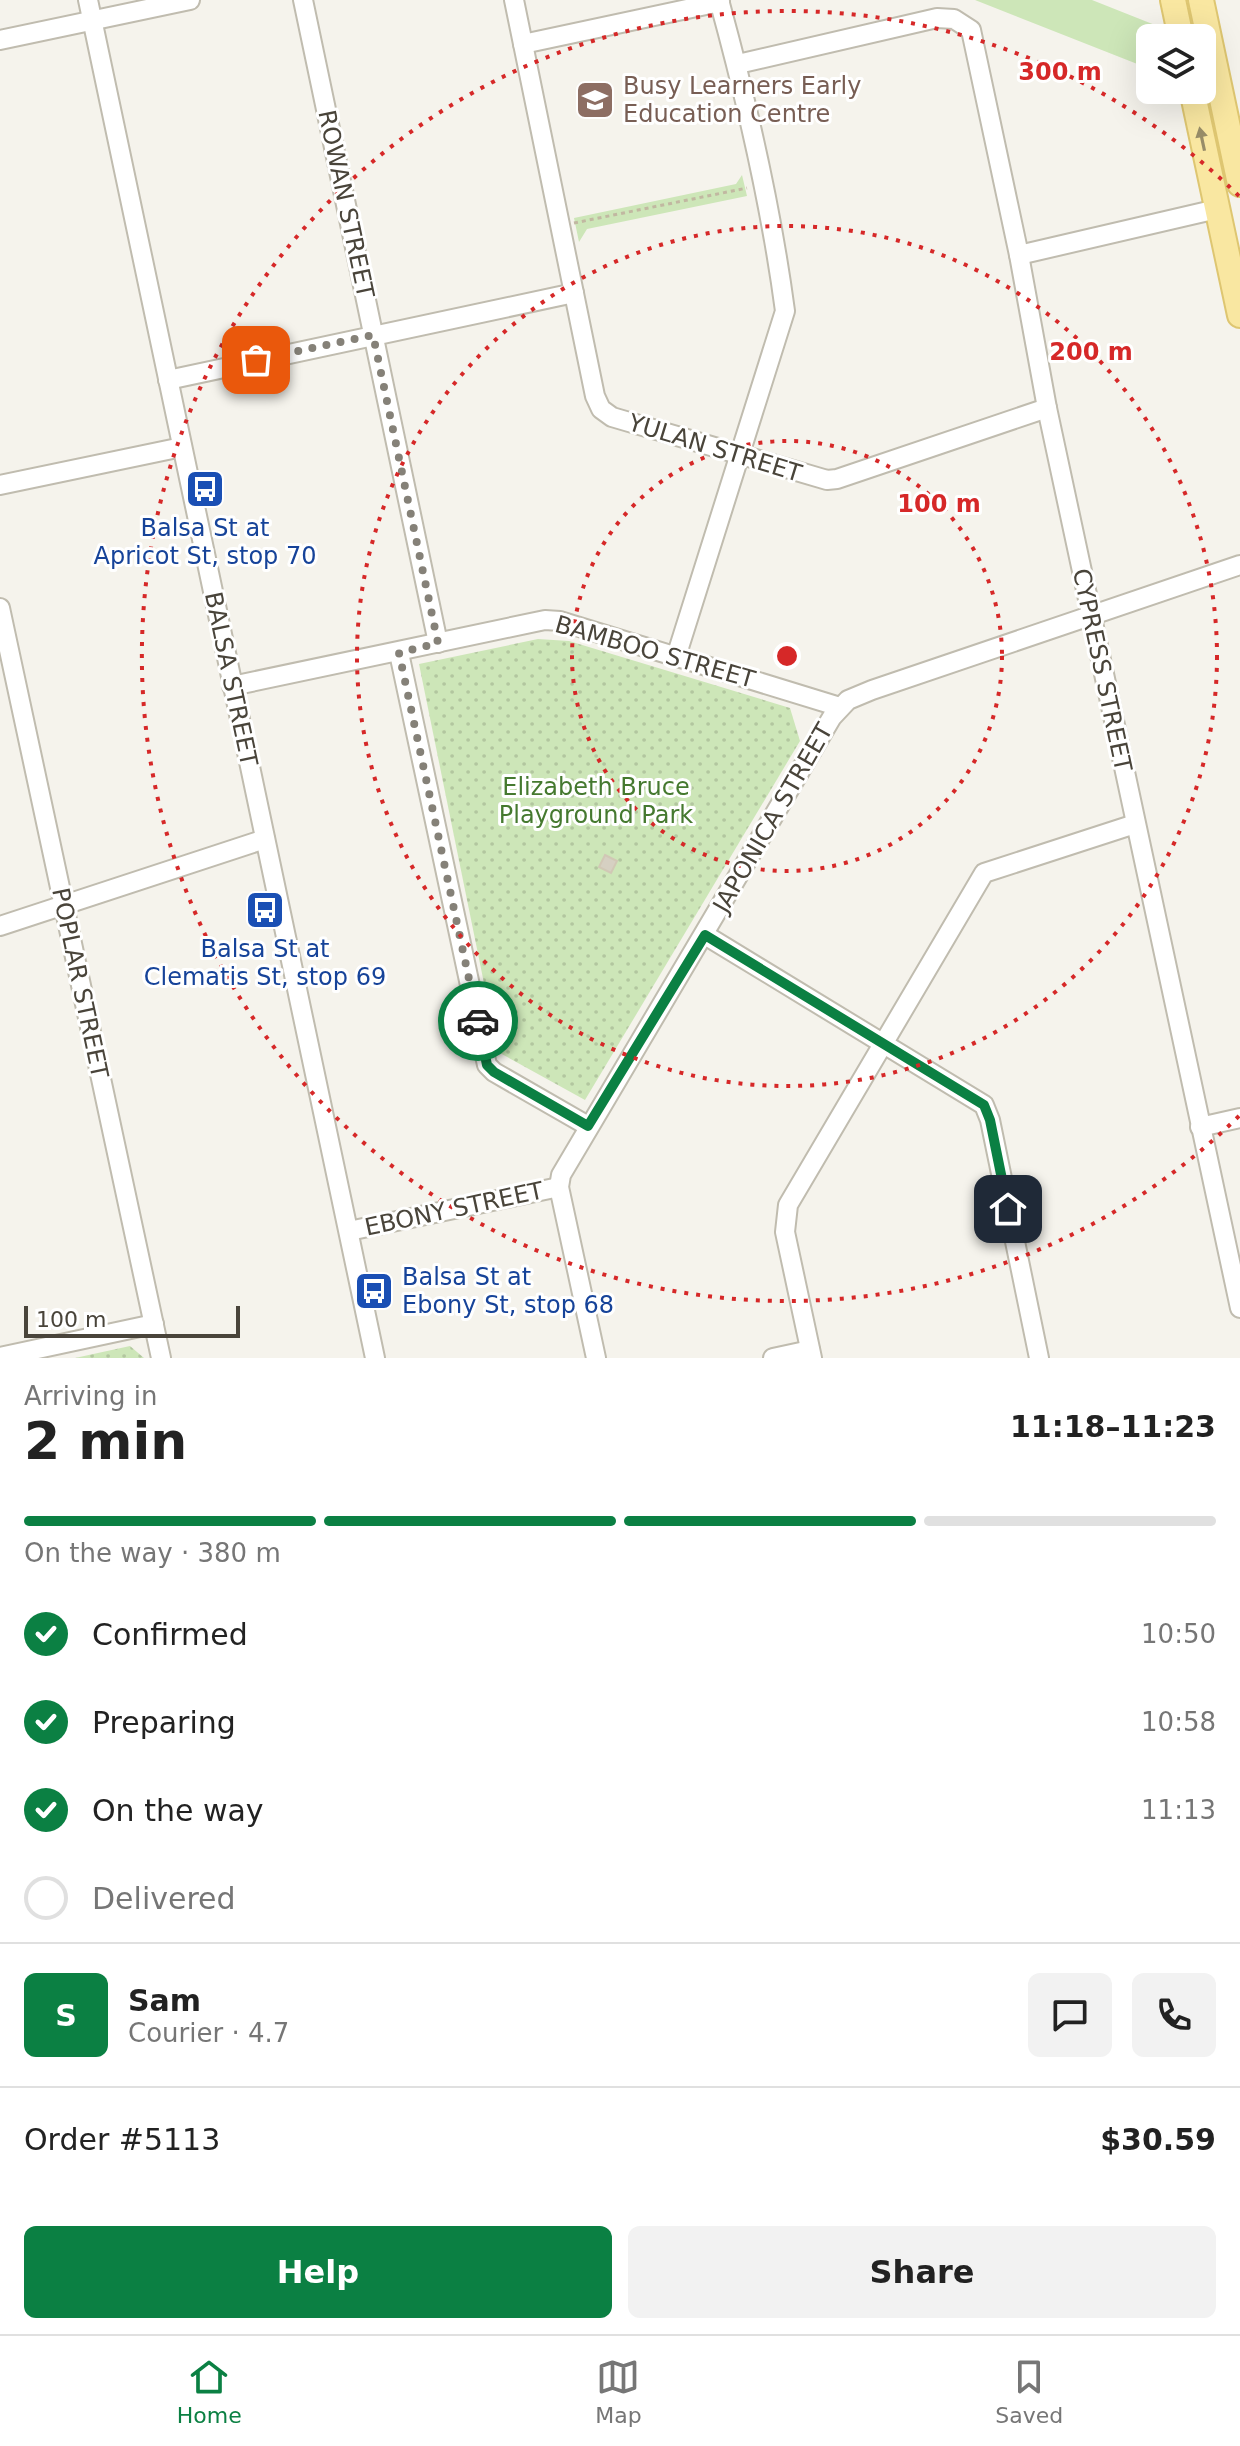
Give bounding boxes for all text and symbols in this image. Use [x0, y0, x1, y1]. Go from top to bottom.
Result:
map controls [1136, 24, 1216, 104]
button: layers [1136, 24, 1216, 104]
text: 300 m [1018, 58, 1102, 86]
place label: Busy Learners Early Education Centre [623, 72, 861, 128]
school or university icon: Busy Learners Early Education Centre [574, 79, 616, 121]
street label: ROWAN STREET [312, 107, 380, 301]
one-way arrow [1195, 127, 1208, 152]
pin [222, 326, 290, 394]
icon: bag [234, 338, 278, 382]
text: 200 m [1049, 338, 1133, 366]
street label: YULAN STREET [624, 408, 805, 488]
bus stop icon: Balsa St at Apricot St, stop 70 [184, 468, 226, 510]
text: 100 m [897, 490, 981, 518]
place label: Balsa St at Apricot St, stop 70 [93, 514, 317, 570]
street label: CYPRESS STREET [1067, 566, 1137, 774]
street label: BALSA STREET [199, 589, 263, 769]
street label: BAMBOO STREET [552, 610, 758, 694]
centre of rings [773, 642, 801, 670]
street label: JAPONICA STREET [706, 718, 839, 919]
park label: Elizabeth Bruce Playground Park [499, 773, 693, 829]
street label: POPLAR STREET [46, 885, 114, 1081]
bus stop icon: Balsa St at Clematis St, stop 69 [244, 889, 286, 931]
place label: Balsa St at Clematis St, stop 69 [144, 935, 386, 991]
courier [438, 981, 518, 1061]
icon: car [456, 999, 500, 1043]
pin [974, 1175, 1042, 1243]
street label: EBONY STREET [362, 1176, 546, 1242]
icon: home [986, 1187, 1030, 1231]
place label: Balsa St at Ebony St, stop 68 [402, 1263, 614, 1319]
bus stop icon: Balsa St at Ebony St, stop 68 [353, 1270, 395, 1312]
scale bar [24, 1302, 240, 1338]
text: 100 m [36, 1307, 106, 1332]
text: Arriving in [24, 1381, 158, 1411]
text: 11:18–11:23 [1010, 1409, 1216, 1444]
text: 2 min [24, 1411, 187, 1471]
text: On the way · 380 m [24, 1538, 281, 1568]
icon: check [24, 1612, 68, 1656]
text: Confirmed [92, 1617, 248, 1652]
text: 10:50 [1141, 1619, 1216, 1649]
icon: check [24, 1700, 68, 1744]
text: Preparing [92, 1705, 236, 1740]
text: 10:58 [1141, 1707, 1216, 1737]
icon: check [24, 1788, 68, 1832]
text: On the way [92, 1793, 264, 1828]
text: 11:13 [1141, 1795, 1216, 1825]
text: Delivered [92, 1881, 236, 1916]
button: chat [1028, 1973, 1112, 2057]
button: phone [1132, 1973, 1216, 2057]
text: Sam [128, 1983, 201, 2018]
text: S [55, 1998, 77, 2033]
text: Courier · 4.7 [128, 2018, 289, 2048]
text: Order #5113 [24, 2122, 220, 2157]
text: $30.59 [1100, 2122, 1216, 2157]
button: Help [24, 2226, 612, 2318]
button: Share [628, 2226, 1216, 2318]
tab: Home [177, 2355, 242, 2428]
tab: Map [595, 2355, 642, 2428]
tab: Saved [995, 2355, 1063, 2428]

